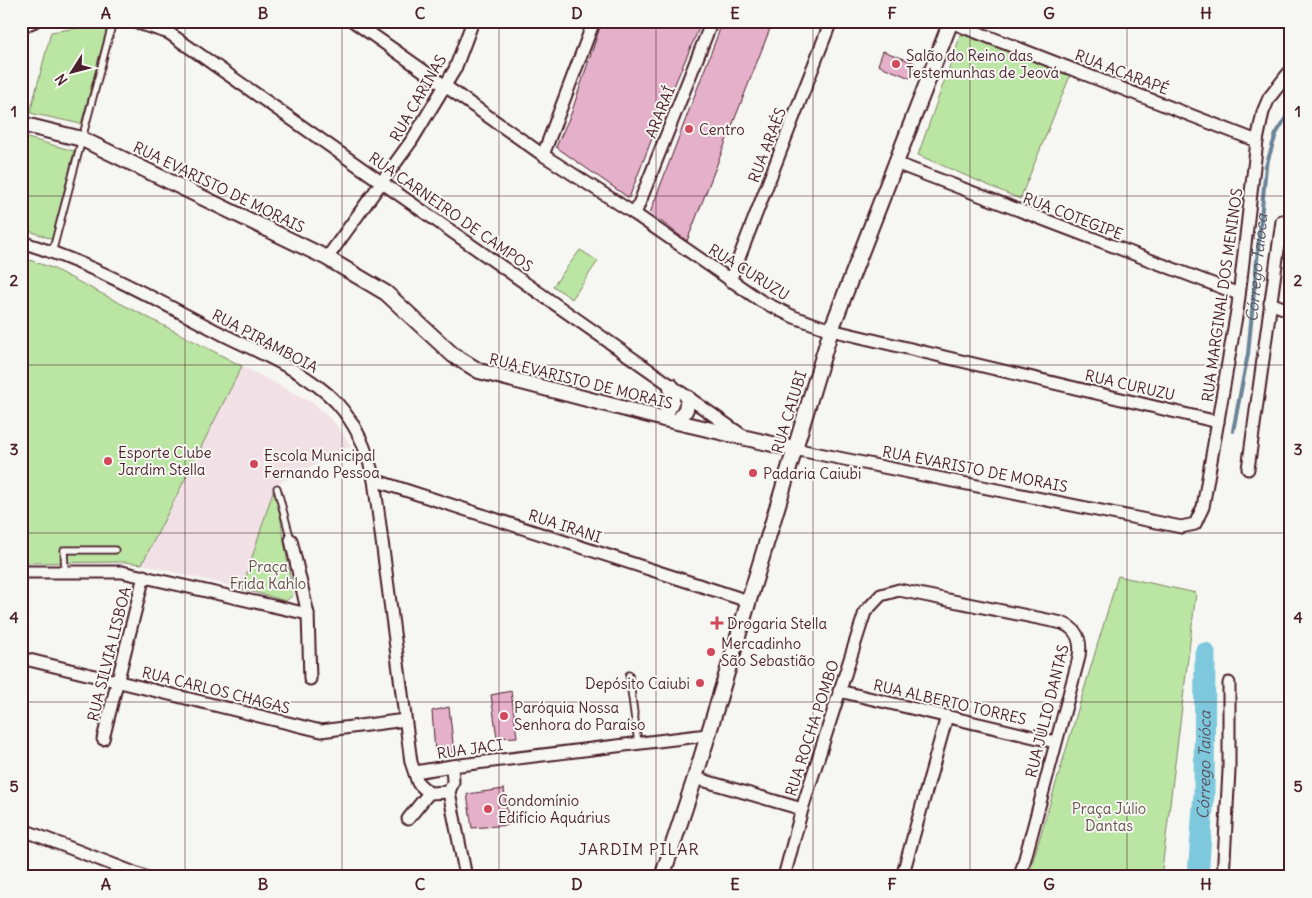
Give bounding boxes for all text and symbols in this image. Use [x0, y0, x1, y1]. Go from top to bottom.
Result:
text: A [101, 3, 111, 23]
text: B [258, 3, 269, 23]
text: C [415, 3, 426, 23]
text: D [571, 3, 583, 23]
text: E [730, 3, 740, 23]
text: F [887, 3, 897, 23]
text: G [1043, 3, 1055, 23]
text: H [1200, 3, 1212, 23]
street label: RUA ACARAPÉ [1072, 45, 1172, 99]
place label: Salão do Reino das Testemunhas de Jeová [906, 46, 1060, 82]
north arrow [48, 48, 98, 98]
street label: RUA CARINAS [386, 51, 450, 145]
marker: Salão do Reino das Testemunhas de Jeová [890, 58, 902, 70]
text: N [51, 70, 72, 89]
street label: ARARAÍ [641, 83, 679, 141]
text: 1 [11, 101, 17, 121]
text: 1 [1295, 101, 1301, 121]
street label: RUA ARAÉS [744, 105, 790, 185]
place label: Centro [699, 120, 745, 139]
marker: Centro [683, 123, 695, 135]
street label: RUA EVARISTO DE MORAIS [130, 137, 308, 237]
street label: RUA CARNEIRO DE CAMPOS [365, 148, 537, 276]
street label: RUA MARGINAL DOS MENINOS [1198, 187, 1246, 403]
street label: RUA COTEGIPE [1020, 188, 1126, 244]
water label: Córrego Taióca [1241, 212, 1271, 323]
street label: RUA CURUZU [705, 240, 793, 304]
text: 2 [10, 270, 19, 290]
text: 2 [1294, 270, 1303, 290]
street label: RUA PIRAMBOIA [209, 305, 322, 377]
street label: RUA EVARISTO DE MORAIS [487, 349, 675, 413]
street label: RUA CURUZU [1083, 365, 1177, 405]
street label: RUA CAIUBI [767, 368, 811, 456]
text: 3 [9, 439, 19, 459]
text: 3 [1293, 439, 1303, 459]
street label: RUA EVARISTO DE MORAIS [881, 442, 1069, 496]
place label: Esporte Clube Jardim Stella [118, 443, 212, 479]
place label: Escola Municipal Fernando Pessoa [264, 446, 380, 482]
marker: Esporte Clube Jardim Stella [102, 455, 114, 467]
marker: Escola Municipal Fernando Pessoa [248, 458, 260, 470]
place label: Padaria Caiubi [763, 464, 861, 483]
marker: Padaria Caiubi [747, 467, 759, 479]
street label: RUA IRANI [526, 505, 604, 547]
park label: Praça Frida Kahlo [230, 557, 306, 593]
street label: RUA SILVIA LISBOA [83, 584, 135, 723]
text: 4 [9, 607, 19, 627]
text: 4 [1293, 607, 1303, 627]
place label: Drogaria Stella [727, 614, 827, 633]
marker: Drogaria Stella [711, 617, 723, 629]
place label: Mercadinho São Sebastião [721, 634, 815, 670]
street label: RUA JÚLIO DANTAS [1020, 642, 1073, 780]
marker: Mercadinho São Sebastião [705, 646, 717, 658]
street label: RUA ROCHA POMBO [781, 658, 843, 798]
street label: RUA CARLOS CHAGAS [140, 662, 292, 718]
place label: Depósito Caiubi [585, 674, 690, 693]
street label: RUA ALBERTO TORRES [872, 675, 1028, 729]
marker: Depósito Caiubi [694, 677, 706, 689]
place label: Paróquia Nossa Senhora do Paraíso [514, 698, 645, 734]
marker: Paróquia Nossa Senhora do Paraíso [498, 710, 510, 722]
water label: Córrego Taióca [1192, 710, 1215, 820]
street label: RUA JACI [436, 735, 504, 763]
text: 5 [9, 776, 19, 796]
text: 5 [1293, 776, 1303, 796]
place label: Condomínio Edifício Aquárius [498, 791, 610, 827]
park label: Praça Júlio Dantas [1072, 799, 1146, 835]
marker: Condomínio Edifício Aquárius [482, 803, 494, 815]
district label: JARDIM PILAR [578, 839, 700, 859]
text: A [101, 874, 111, 894]
text: B [258, 874, 269, 894]
text: C [415, 874, 426, 894]
text: D [571, 874, 583, 894]
text: E [730, 874, 740, 894]
text: F [887, 874, 897, 894]
text: G [1043, 874, 1055, 894]
text: H [1200, 874, 1212, 894]

